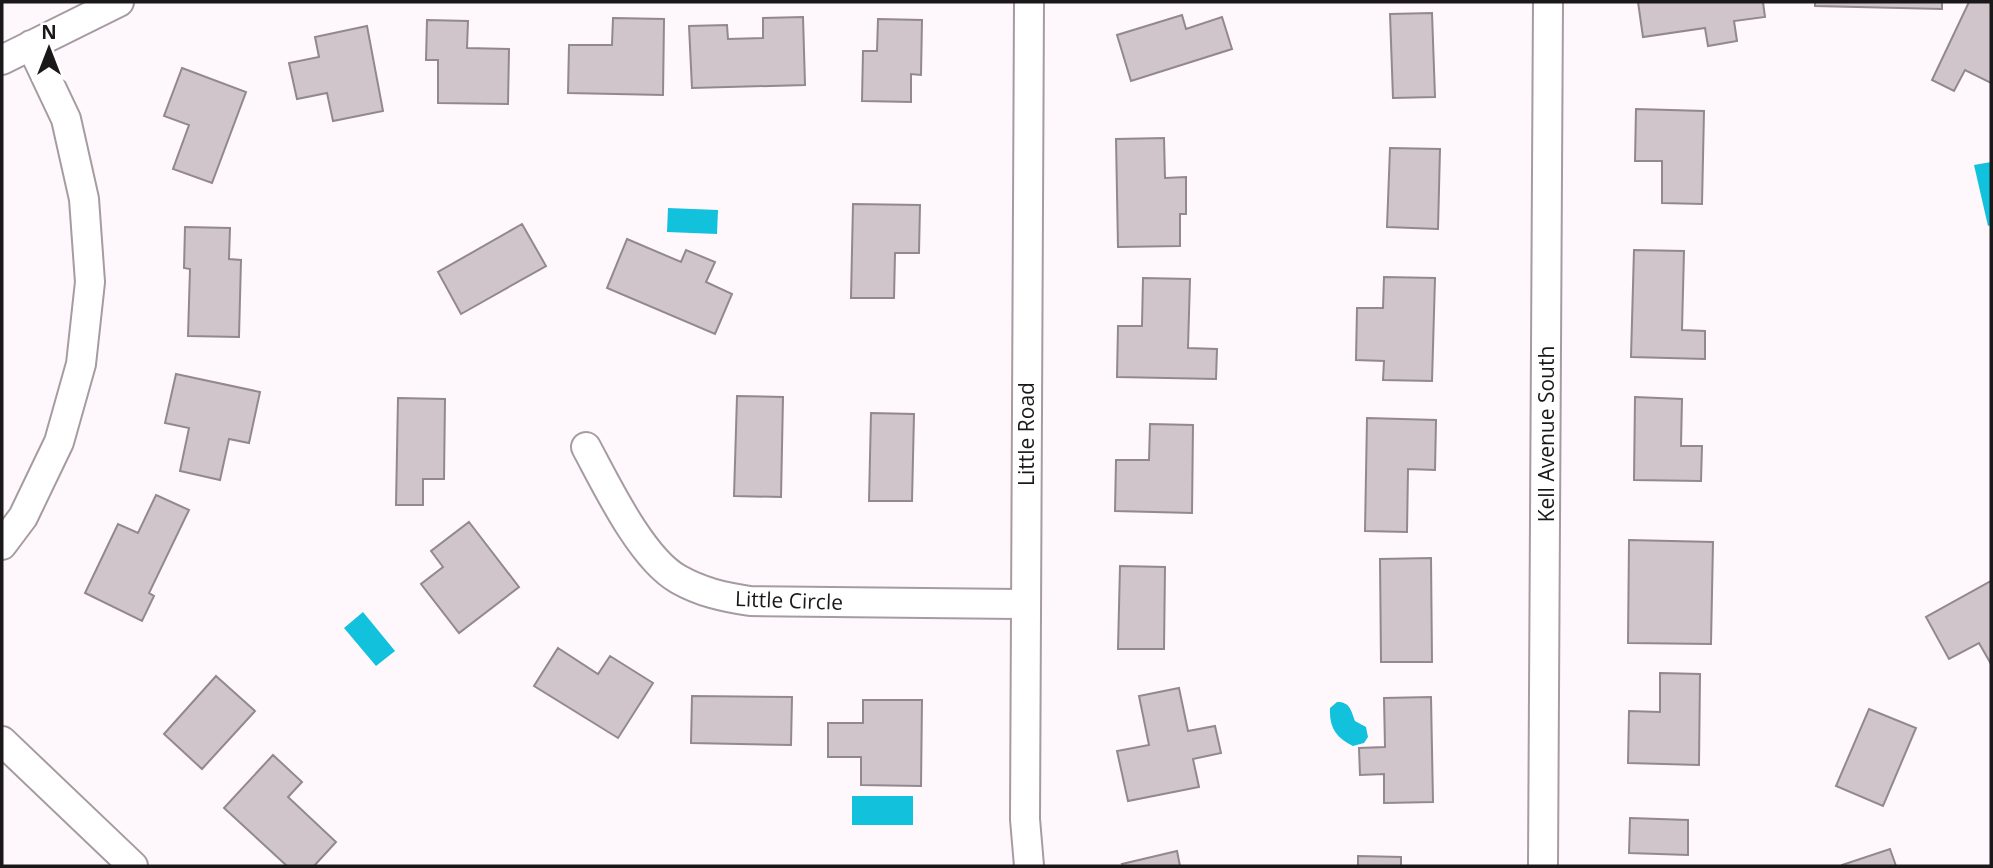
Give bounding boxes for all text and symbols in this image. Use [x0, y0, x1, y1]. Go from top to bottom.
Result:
north arrow [14, 14, 84, 84]
text: N [41, 19, 57, 45]
street label: Kell Avenue South [1532, 346, 1560, 522]
street label: Little Road [1012, 382, 1040, 486]
street label: Little Circle [735, 584, 843, 616]

